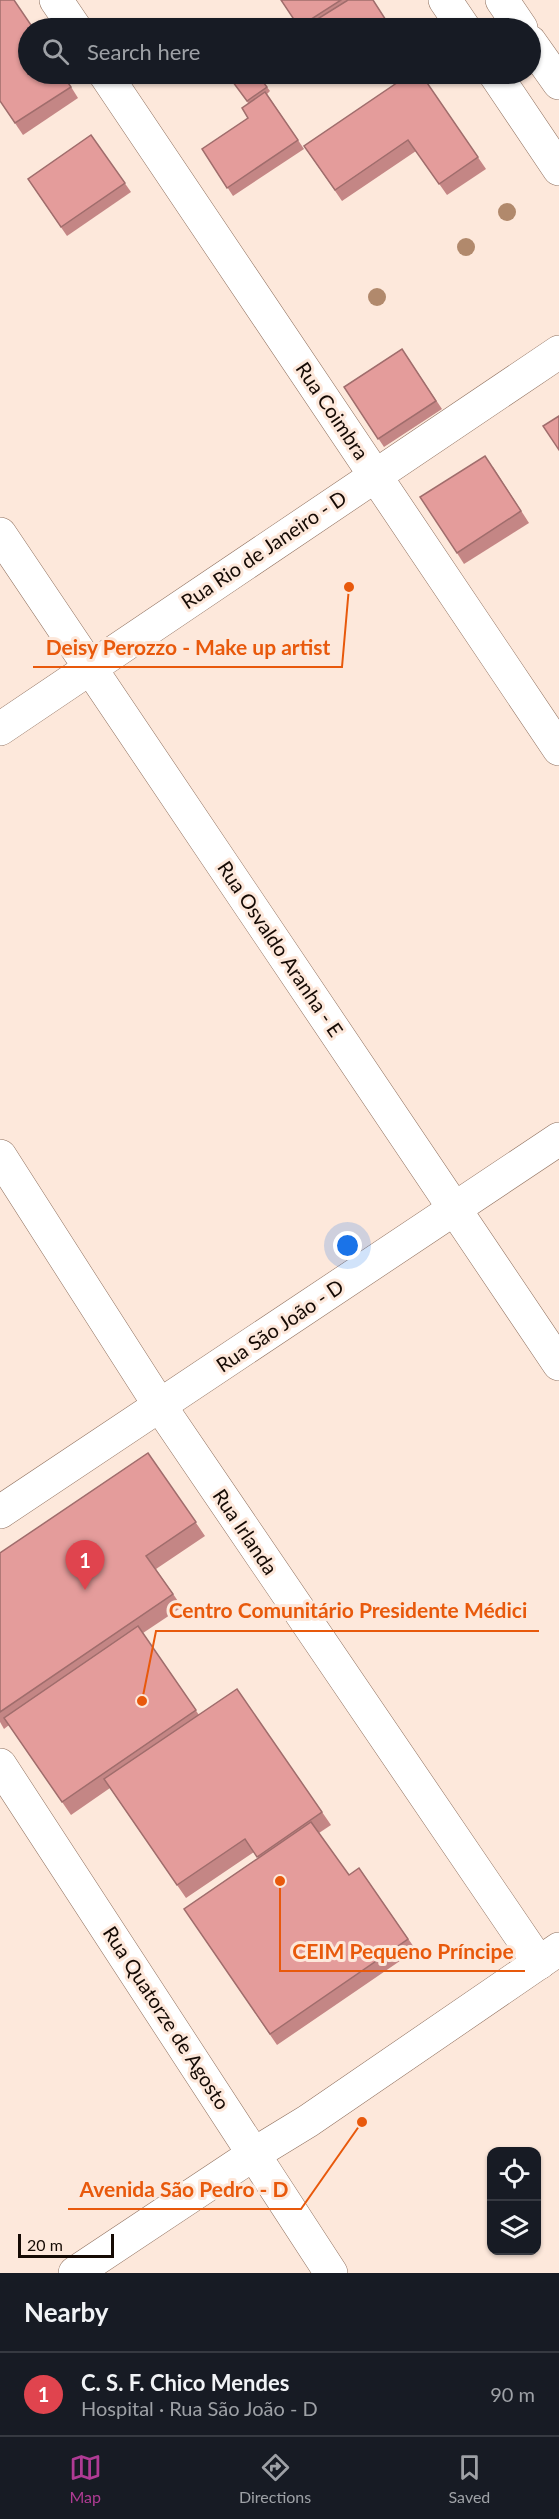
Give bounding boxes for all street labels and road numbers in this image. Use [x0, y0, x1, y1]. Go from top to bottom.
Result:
street label: Rua Coimbra [291, 357, 374, 464]
street label: Rua Rio de Janeiro - D [176, 485, 351, 613]
street label: Rua Osvaldo Aranha - E [213, 856, 349, 1041]
street label: Rua São João - D [211, 1274, 348, 1377]
street label: Rua Irlanda [208, 1484, 283, 1579]
street label: Rua Quatorze de Agosto [99, 1921, 235, 2114]

